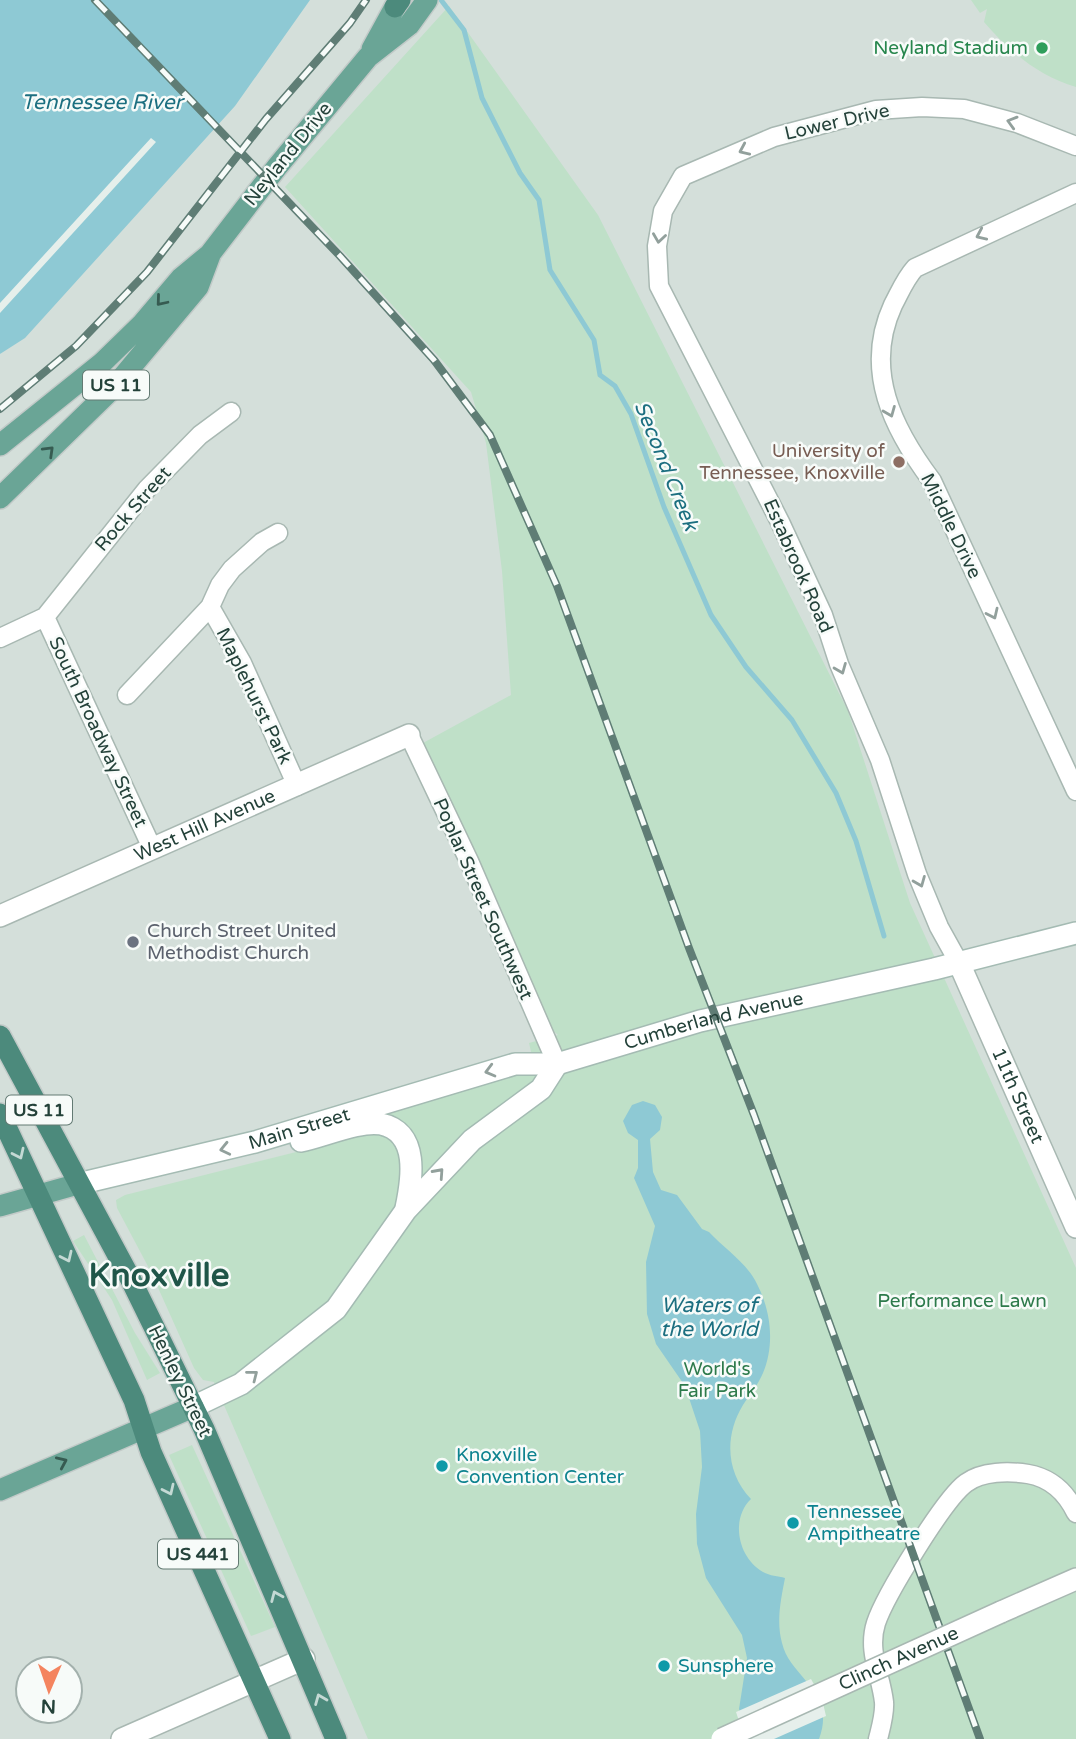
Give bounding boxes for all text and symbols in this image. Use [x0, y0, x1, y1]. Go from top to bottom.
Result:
place label: Neyland Stadium [873, 37, 1028, 59]
marker: Neyland Stadium [1034, 40, 1050, 56]
water label: Tennessee River [21, 90, 186, 115]
street label: Neyland Drive [240, 98, 336, 210]
street label: Lower Drive [782, 99, 892, 145]
one-way arrow [1007, 116, 1019, 130]
one-way arrow [739, 142, 751, 156]
one-way arrow [976, 227, 989, 241]
one-way arrow [651, 232, 666, 244]
one-way arrow [157, 293, 169, 306]
road number: US 11 [83, 370, 149, 400]
water label: Second Creek [629, 398, 704, 536]
one-way arrow [882, 405, 896, 417]
place label: University of Tennessee, Knoxville [699, 440, 886, 484]
one-way arrow [41, 446, 54, 459]
marker: University of Tennessee, Knoxville [891, 454, 907, 470]
street label: Rock Street [90, 462, 176, 556]
street label: Middle Drive [916, 470, 986, 582]
street label: Estabrook Road [759, 496, 837, 636]
one-way arrow [985, 606, 999, 619]
street label: Maplehurst Park [212, 624, 296, 768]
street label: South Broadway Street [44, 633, 152, 831]
one-way arrow [833, 662, 847, 674]
street label: West Hill Avenue [131, 785, 279, 866]
street label: Poplar Street Southwest [429, 795, 537, 1003]
one-way arrow [912, 875, 926, 887]
place label: Church Street United Methodist Church [147, 920, 336, 964]
marker: Church Street United Methodist Church [125, 934, 141, 950]
street label: Cumberland Avenue [621, 987, 805, 1054]
street label: 11th Street [987, 1044, 1048, 1147]
one-way arrow [484, 1063, 496, 1077]
road number: US 11 [6, 1096, 72, 1125]
street label: Main Street [246, 1103, 352, 1154]
one-way arrow [219, 1141, 231, 1155]
one-way arrow [11, 1147, 25, 1160]
one-way arrow [431, 1168, 443, 1181]
one-way arrow [59, 1250, 73, 1262]
district label: Knoxville [88, 1256, 230, 1295]
park label: Performance Lawn [877, 1290, 1047, 1312]
water label: Waters of the World [660, 1293, 761, 1342]
street label: Henley Street [144, 1322, 216, 1440]
park label: World's Fair Park [678, 1358, 756, 1402]
one-way arrow [245, 1370, 258, 1383]
place label: Knoxville Convention Center [456, 1444, 625, 1488]
one-way arrow [55, 1456, 67, 1470]
marker: Knoxville Convention Center [434, 1458, 450, 1474]
one-way arrow [161, 1483, 175, 1496]
place label: Tennessee Ampitheatre [807, 1501, 920, 1545]
marker: Tennessee Ampitheatre [785, 1515, 801, 1531]
road number: US 441 [158, 1540, 238, 1568]
one-way arrow [271, 1591, 285, 1603]
street label: Clinch Avenue [835, 1622, 962, 1695]
north arrow [14, 1655, 84, 1725]
place label: Sunsphere [678, 1655, 774, 1677]
marker: Sunsphere [656, 1658, 672, 1674]
one-way arrow [314, 1693, 328, 1705]
text: N [40, 1695, 56, 1717]

